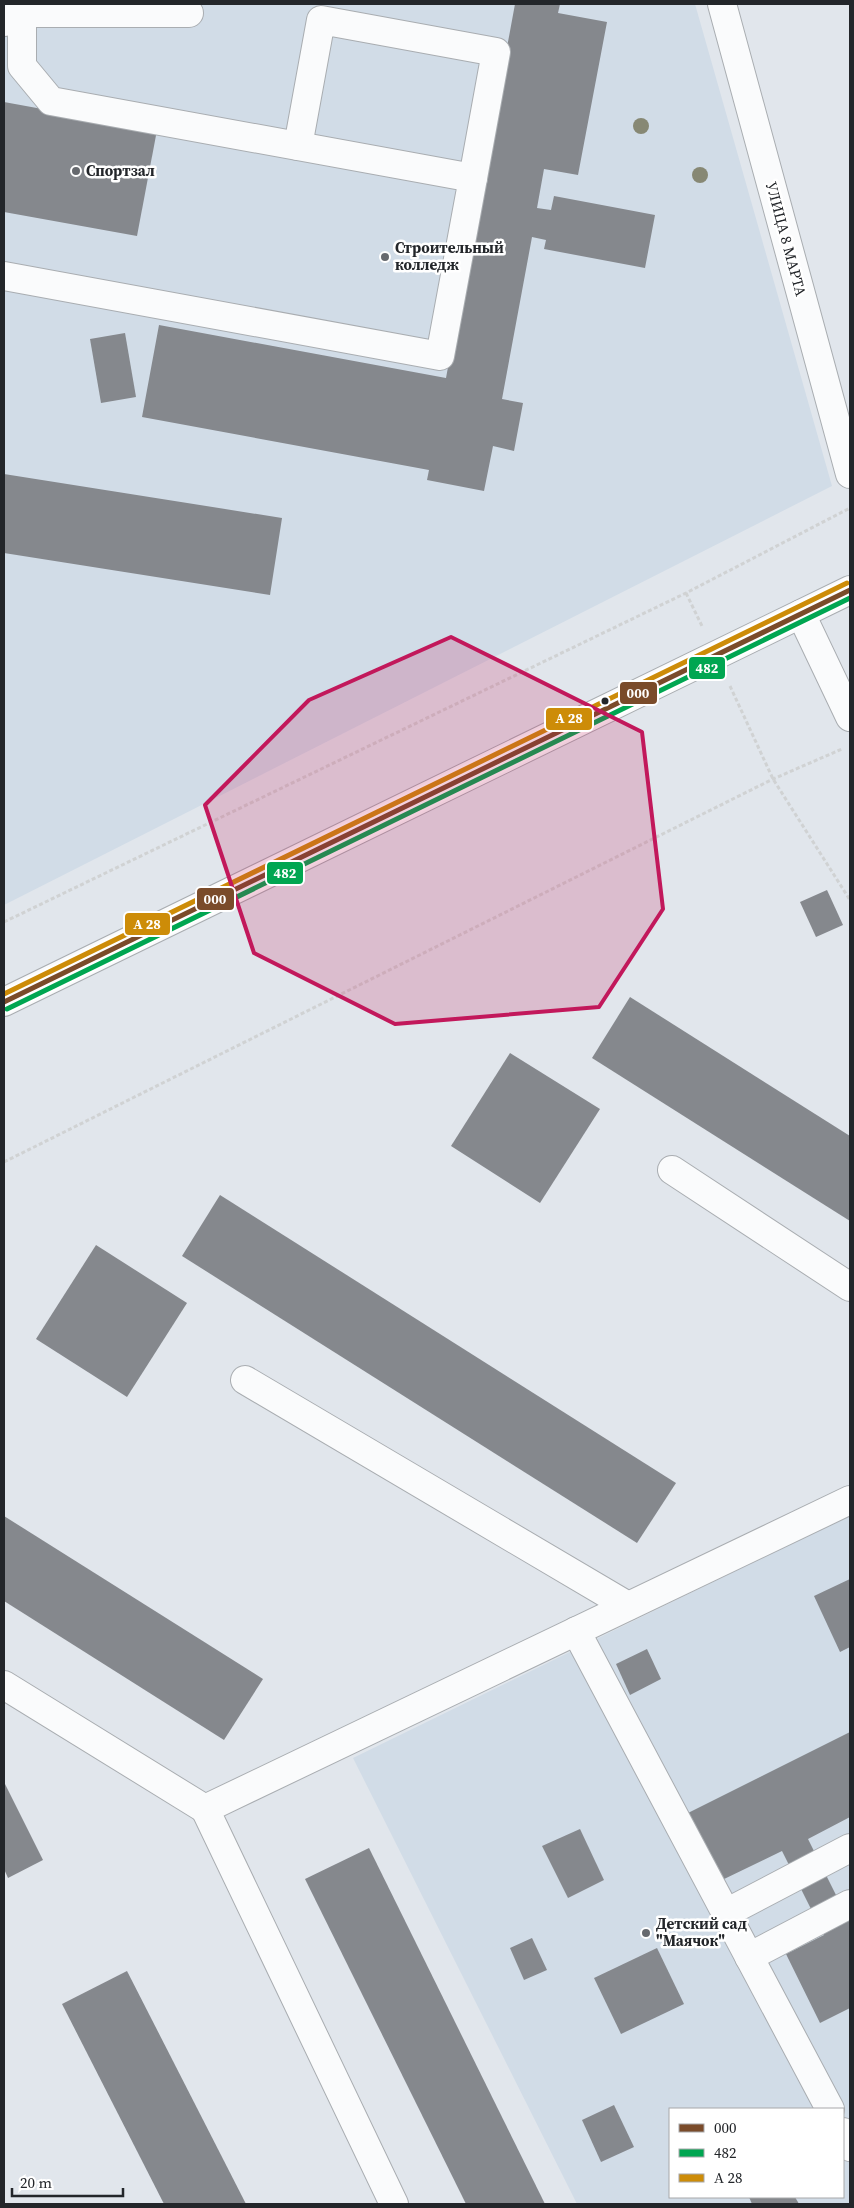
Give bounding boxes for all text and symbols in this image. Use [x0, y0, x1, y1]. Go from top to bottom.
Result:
place label: Спортзал [86, 160, 155, 181]
marker: Спортзал [70, 165, 82, 177]
street label: УЛИЦА 8 МАРТА [761, 179, 812, 298]
place label: Строительный колледж [395, 237, 504, 275]
marker: Строительный колледж [379, 251, 391, 263]
line badge: 482 [688, 656, 726, 680]
text: 482 [696, 658, 719, 678]
line badge: 000 [619, 681, 658, 705]
text: 000 [627, 683, 650, 703]
unlabelled marker [600, 696, 610, 706]
line badge: А 28 [545, 707, 593, 731]
text: А 28 [555, 708, 583, 728]
line badge: 482 [266, 861, 304, 885]
text: 482 [274, 863, 297, 883]
line badge: 000 [196, 887, 235, 911]
text: 000 [204, 889, 227, 909]
line badge: А 28 [124, 912, 171, 936]
text: А 28 [133, 914, 161, 934]
place label: Детский сад "Маячок" [656, 1913, 747, 1951]
marker: Детский сад "Маячок" [640, 1927, 652, 1939]
legend [669, 2108, 844, 2198]
text: 000 [714, 2117, 737, 2138]
text: 482 [714, 2142, 737, 2163]
scale bar [12, 2166, 124, 2198]
text: А 28 [714, 2167, 742, 2188]
text: 20 m [20, 2172, 52, 2193]

